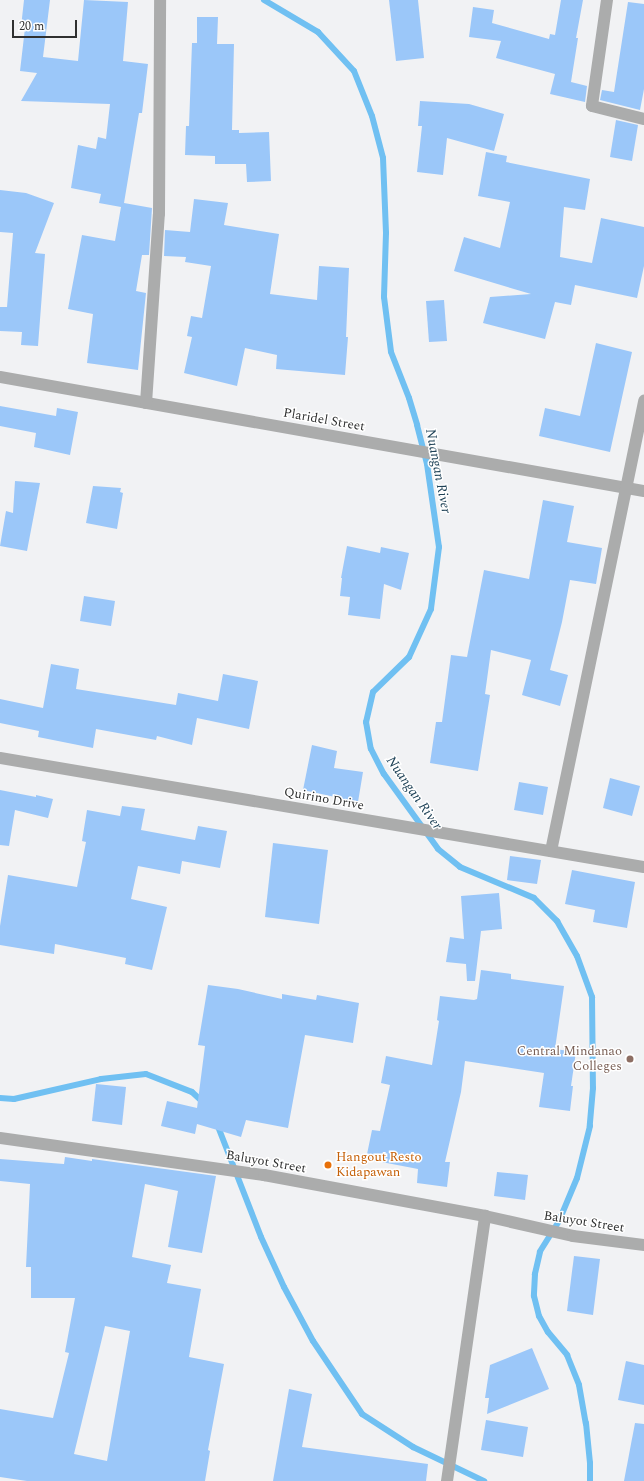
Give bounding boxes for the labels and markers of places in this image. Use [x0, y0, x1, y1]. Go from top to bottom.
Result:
place label: Central Mindanao Colleges [517, 1044, 622, 1075]
marker: Central Mindanao Colleges [625, 1054, 635, 1064]
place label: Hangout Resto Kidapawan [336, 1150, 422, 1181]
marker: Hangout Resto Kidapawan [323, 1160, 333, 1170]

